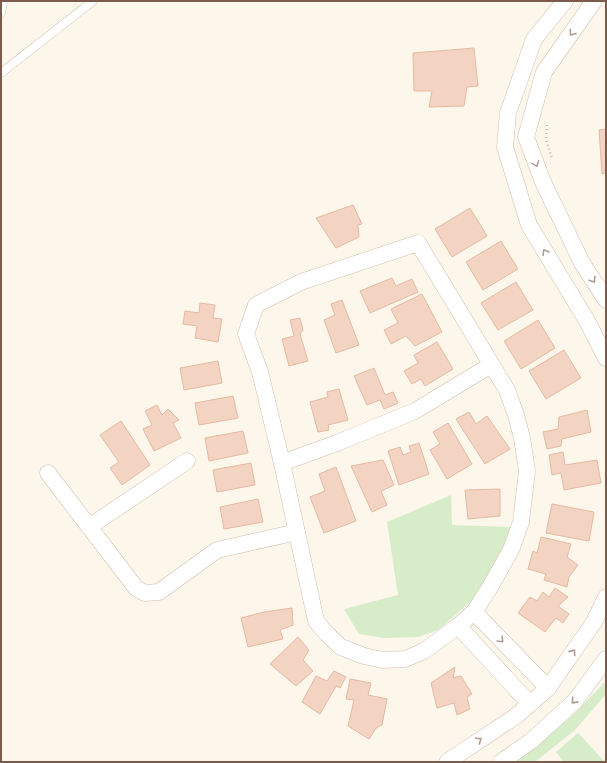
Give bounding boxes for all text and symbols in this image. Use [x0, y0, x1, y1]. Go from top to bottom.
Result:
one-way arrow [570, 28, 577, 35]
one-way arrow [531, 160, 540, 167]
one-way arrow [542, 249, 549, 256]
one-way arrow [588, 276, 596, 283]
one-way arrow [496, 635, 504, 643]
one-way arrow [568, 649, 576, 656]
one-way arrow [571, 696, 578, 704]
one-way arrow [475, 738, 482, 745]

